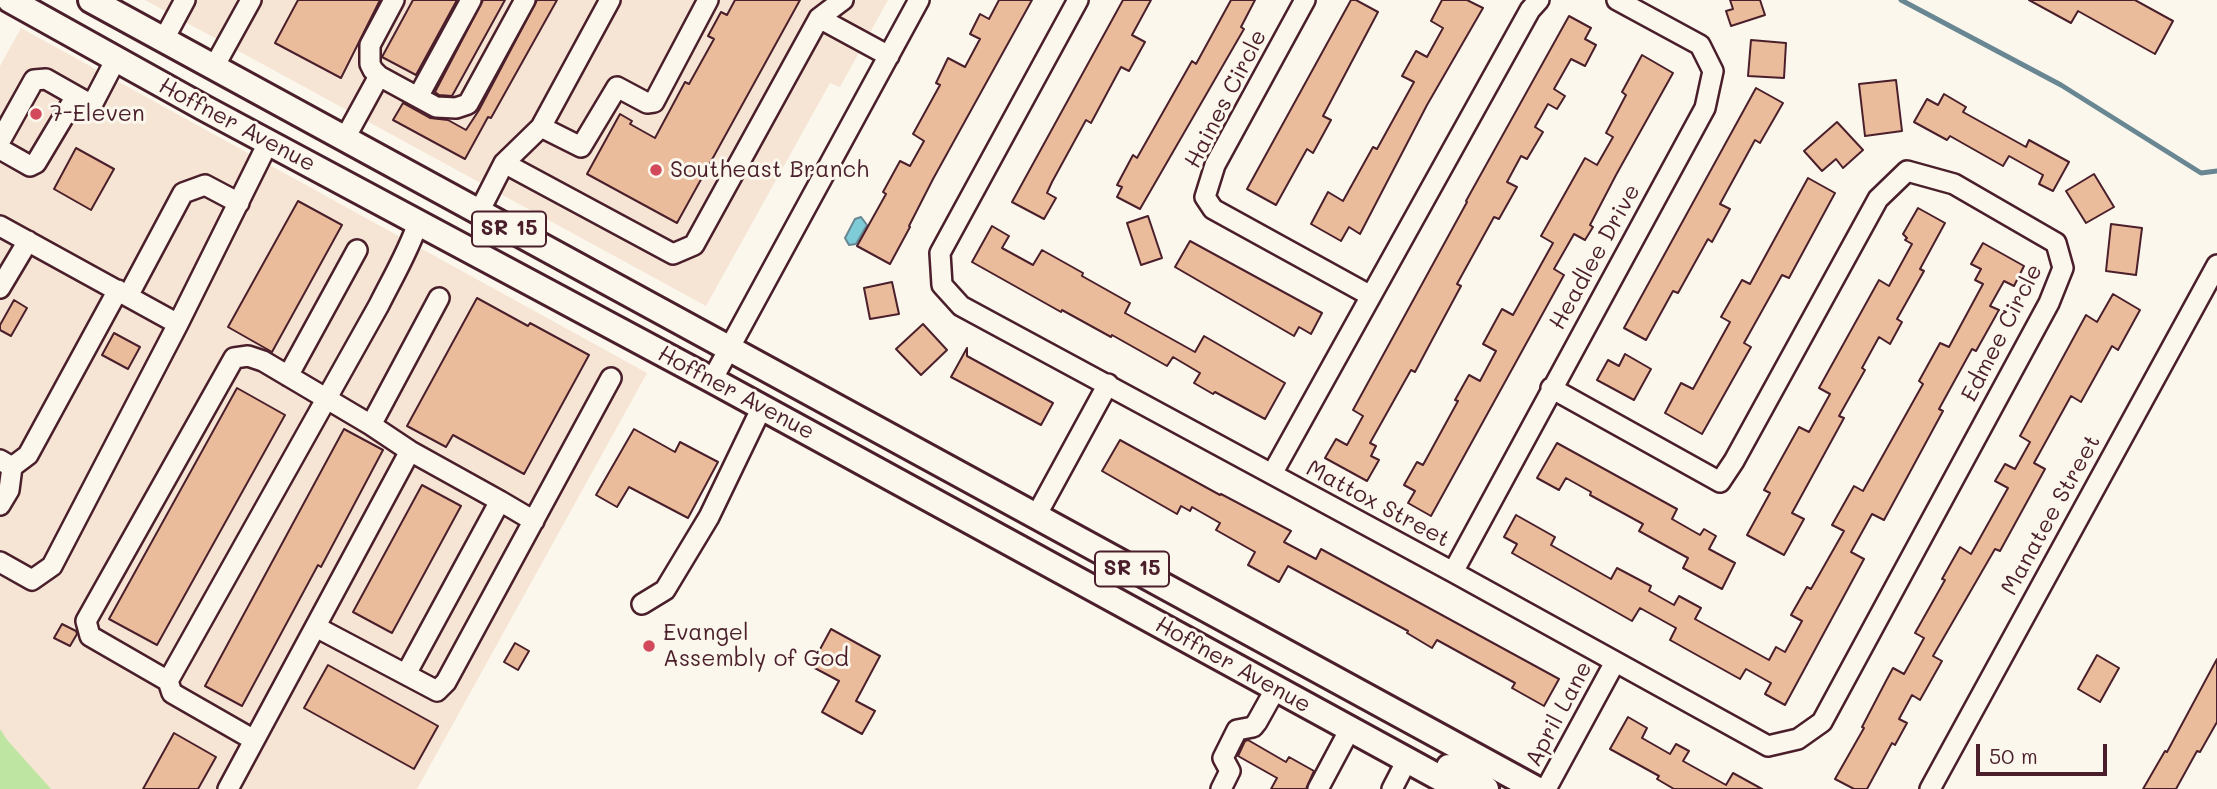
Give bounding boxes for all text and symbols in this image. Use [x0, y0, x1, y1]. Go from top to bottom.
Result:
street label: Haines Circle [1179, 25, 1273, 173]
street label: Hoffner Avenue [154, 72, 320, 178]
place label: 7-Eleven [50, 100, 145, 128]
marker: 7-Eleven [28, 106, 44, 122]
place label: Southeast Branch [670, 156, 869, 184]
marker: Southeast Branch [648, 162, 664, 178]
street label: Headlee Drive [1544, 179, 1646, 335]
road number: SR 15 [472, 212, 546, 246]
street label: Edmee Circle [1956, 260, 2048, 406]
street label: Hoffner Avenue [653, 340, 819, 446]
street label: Manatee Street [1996, 430, 2106, 600]
street label: Mattox Street [1301, 455, 1455, 553]
road number: SR 15 [1095, 552, 1169, 586]
street label: Hoffner Avenue [1150, 611, 1316, 719]
place label: Evangel Assembly of God [663, 619, 849, 673]
marker: Evangel Assembly of God [641, 638, 657, 654]
street label: April Lane [1520, 657, 1598, 771]
scale bar [1979, 730, 2110, 774]
text: 50 m [1989, 742, 2038, 769]

